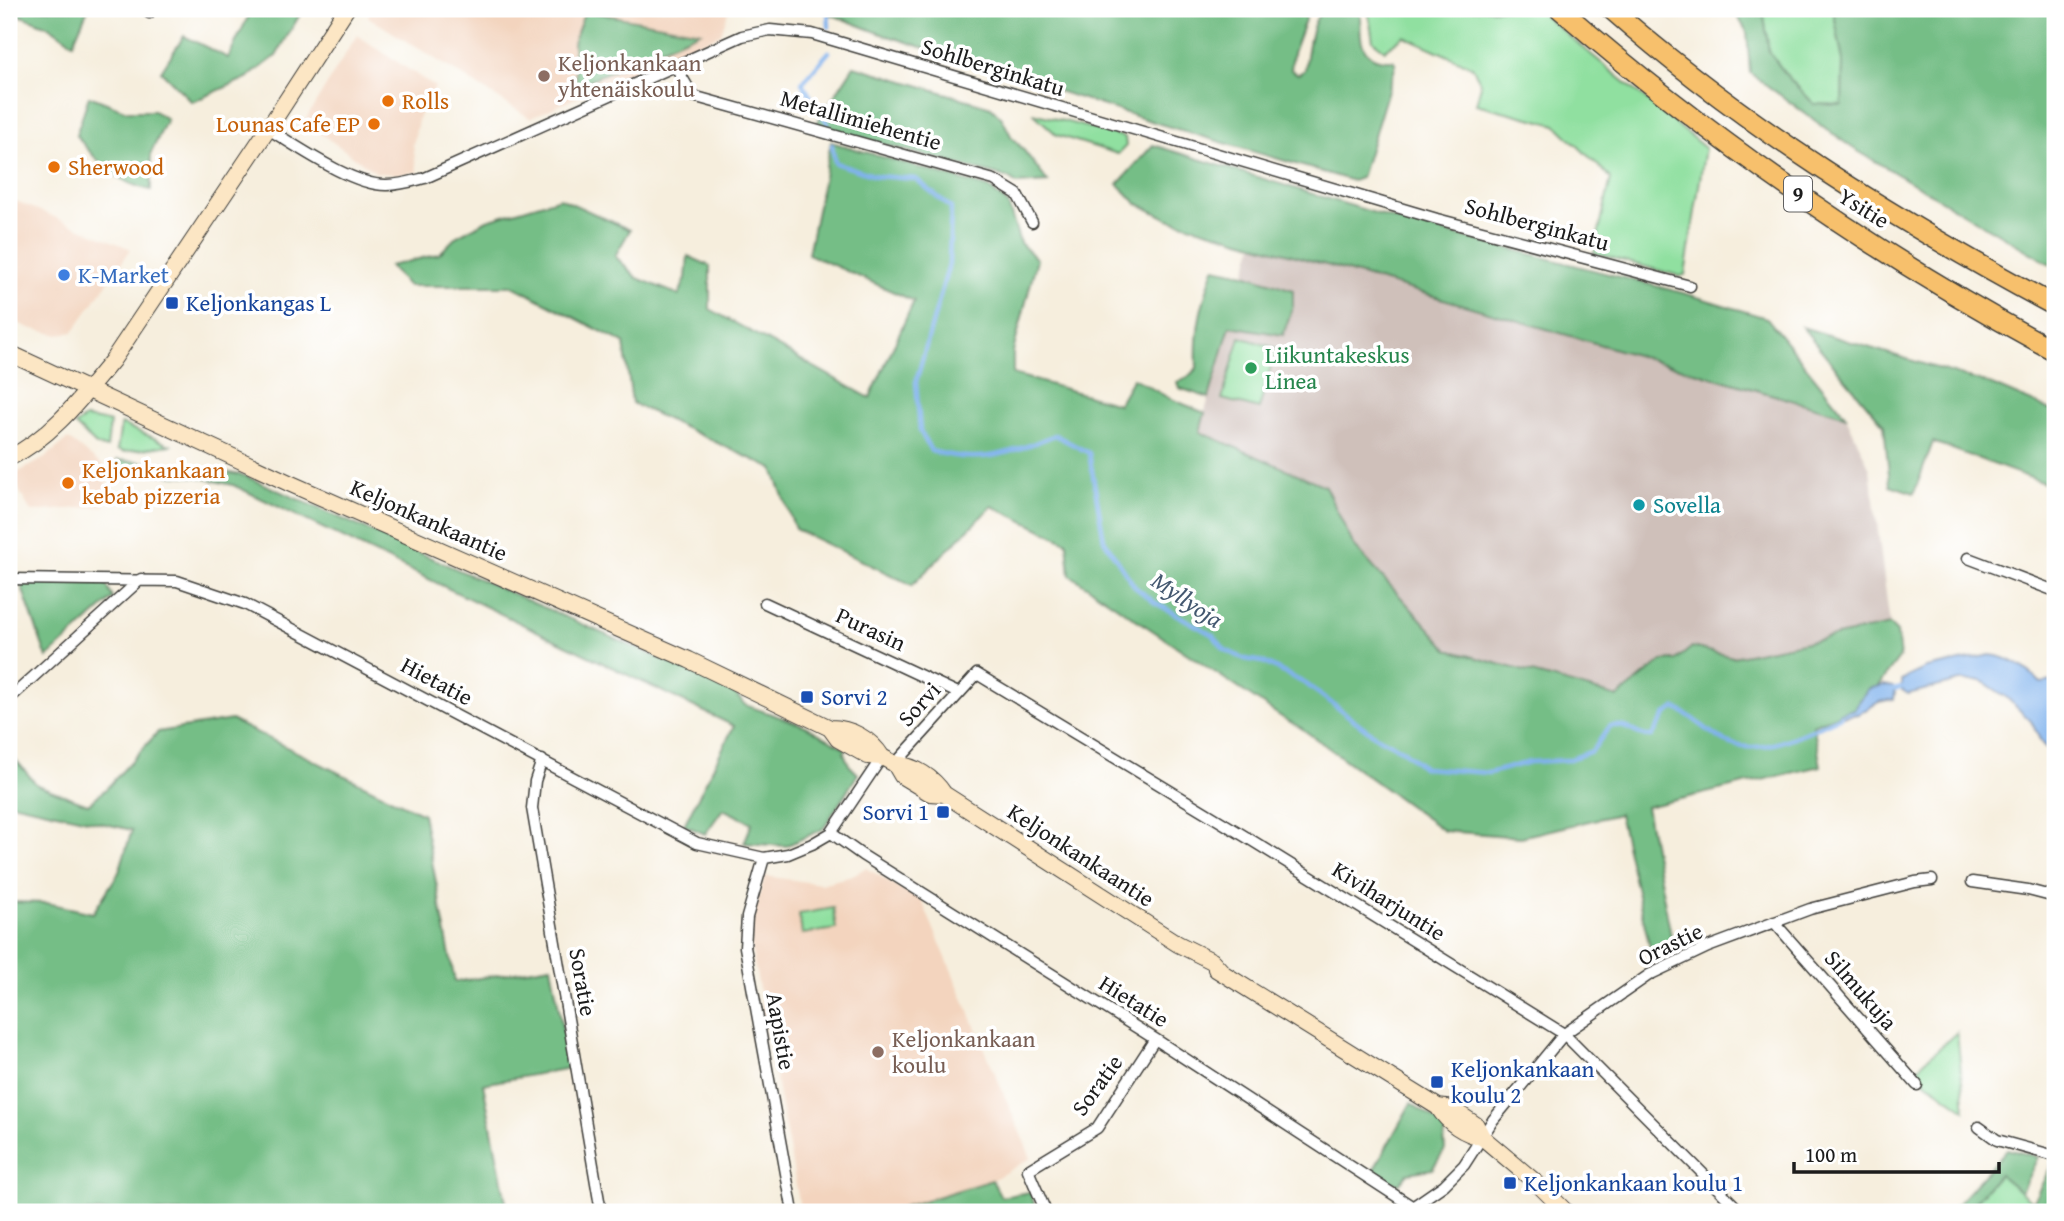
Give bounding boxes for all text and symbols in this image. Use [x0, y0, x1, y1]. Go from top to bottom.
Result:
street label: Sohlberginkatu [917, 29, 1069, 104]
place label: Keljonkankaan yhtenäiskoulu [557, 46, 702, 105]
marker: Keljonkankaan yhtenäiskoulu [536, 68, 552, 84]
street label: Metallimiehentie [777, 81, 945, 158]
place label: Rolls [402, 84, 449, 117]
marker: Rolls [380, 93, 396, 109]
place label: Lounas Cafe EP [216, 107, 360, 140]
marker: Lounas Cafe EP [366, 116, 382, 132]
place label: Sherwood [68, 150, 165, 183]
marker: Sherwood [46, 159, 62, 175]
road number: 9 [1784, 176, 1812, 212]
street label: Ysitie [1832, 179, 1896, 236]
street label: Sohlberginkatu [1461, 188, 1614, 259]
place label: K-Market [78, 258, 169, 291]
marker: K-Market [56, 267, 72, 283]
place label: Keljonkangas L [186, 286, 331, 319]
marker: Keljonkangas L [164, 295, 180, 311]
place label: Liikuntakeskus Linea [1265, 338, 1410, 397]
marker: Liikuntakeskus Linea [1243, 360, 1259, 376]
place label: Keljonkankaan kebab pizzeria [82, 453, 226, 512]
street label: Keljonkankaantie [345, 470, 513, 569]
marker: Keljonkankaan kebab pizzeria [60, 475, 76, 491]
place label: Sovella [1653, 488, 1721, 521]
marker: Sovella [1631, 497, 1647, 513]
water label: Myllyoja [1145, 563, 1230, 636]
street label: Purasin [831, 598, 912, 659]
street label: Hietatie [396, 648, 479, 713]
street label: Sorvi [890, 674, 948, 733]
place label: Sorvi 2 [821, 680, 888, 713]
marker: Sorvi 2 [799, 689, 815, 705]
place label: Sorvi 1 [863, 795, 929, 828]
street label: Keljonkankaantie [1001, 795, 1161, 914]
marker: Sorvi 1 [935, 804, 951, 820]
street label: Kiviharjuntie [1326, 853, 1452, 949]
street label: Orastie [1632, 914, 1708, 973]
street label: Silmukuja [1817, 942, 1906, 1037]
street label: Soratie [561, 945, 606, 1018]
street label: Hietatie [1093, 966, 1176, 1035]
street label: Aapistie [758, 990, 805, 1072]
place label: Keljonkankaan koulu [892, 1022, 1036, 1081]
marker: Keljonkankaan koulu [870, 1044, 886, 1060]
street label: Soratie [1063, 1047, 1130, 1122]
place label: Keljonkankaan koulu 2 [1451, 1052, 1595, 1111]
marker: Keljonkankaan koulu 2 [1429, 1074, 1445, 1090]
scale bar [1794, 1130, 1999, 1174]
text: 100 m [1805, 1139, 1857, 1170]
place label: Keljonkankaan koulu 1 [1524, 1166, 1743, 1199]
marker: Keljonkankaan koulu 1 [1502, 1175, 1518, 1191]

